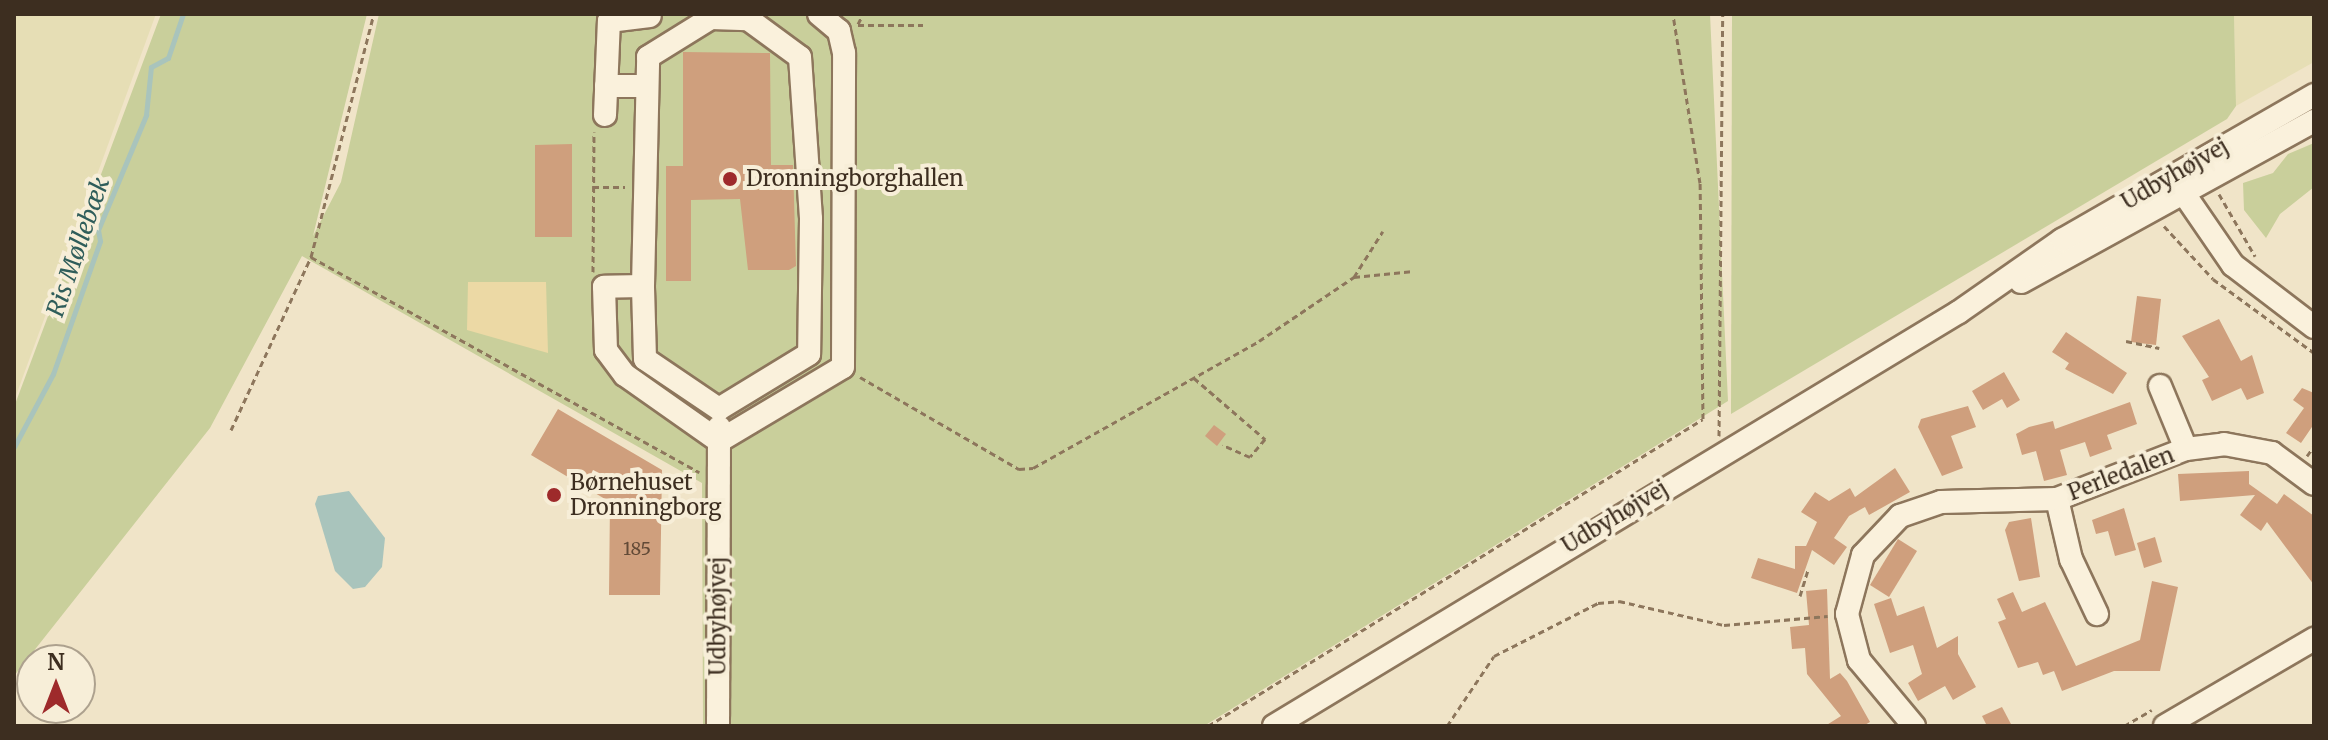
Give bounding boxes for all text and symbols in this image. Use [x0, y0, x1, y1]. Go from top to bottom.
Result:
street label: Udbyhøjvej [2117, 133, 2233, 215]
place label: Dronningborghallen [746, 166, 964, 192]
marker: Dronningborghallen [721, 170, 739, 188]
water label: Ris Møllebæk [41, 173, 115, 321]
street label: Perledalen [2064, 442, 2178, 506]
place label: Børnehuset Dronningborg [570, 469, 722, 520]
street label: Udbyhøjvej [1557, 475, 1673, 559]
marker: Børnehuset Dronningborg [545, 486, 563, 504]
house number: 185 [623, 538, 651, 560]
street label: Udbyhøjvej [705, 556, 731, 676]
north arrow [16, 644, 96, 724]
text: N [47, 648, 65, 676]

